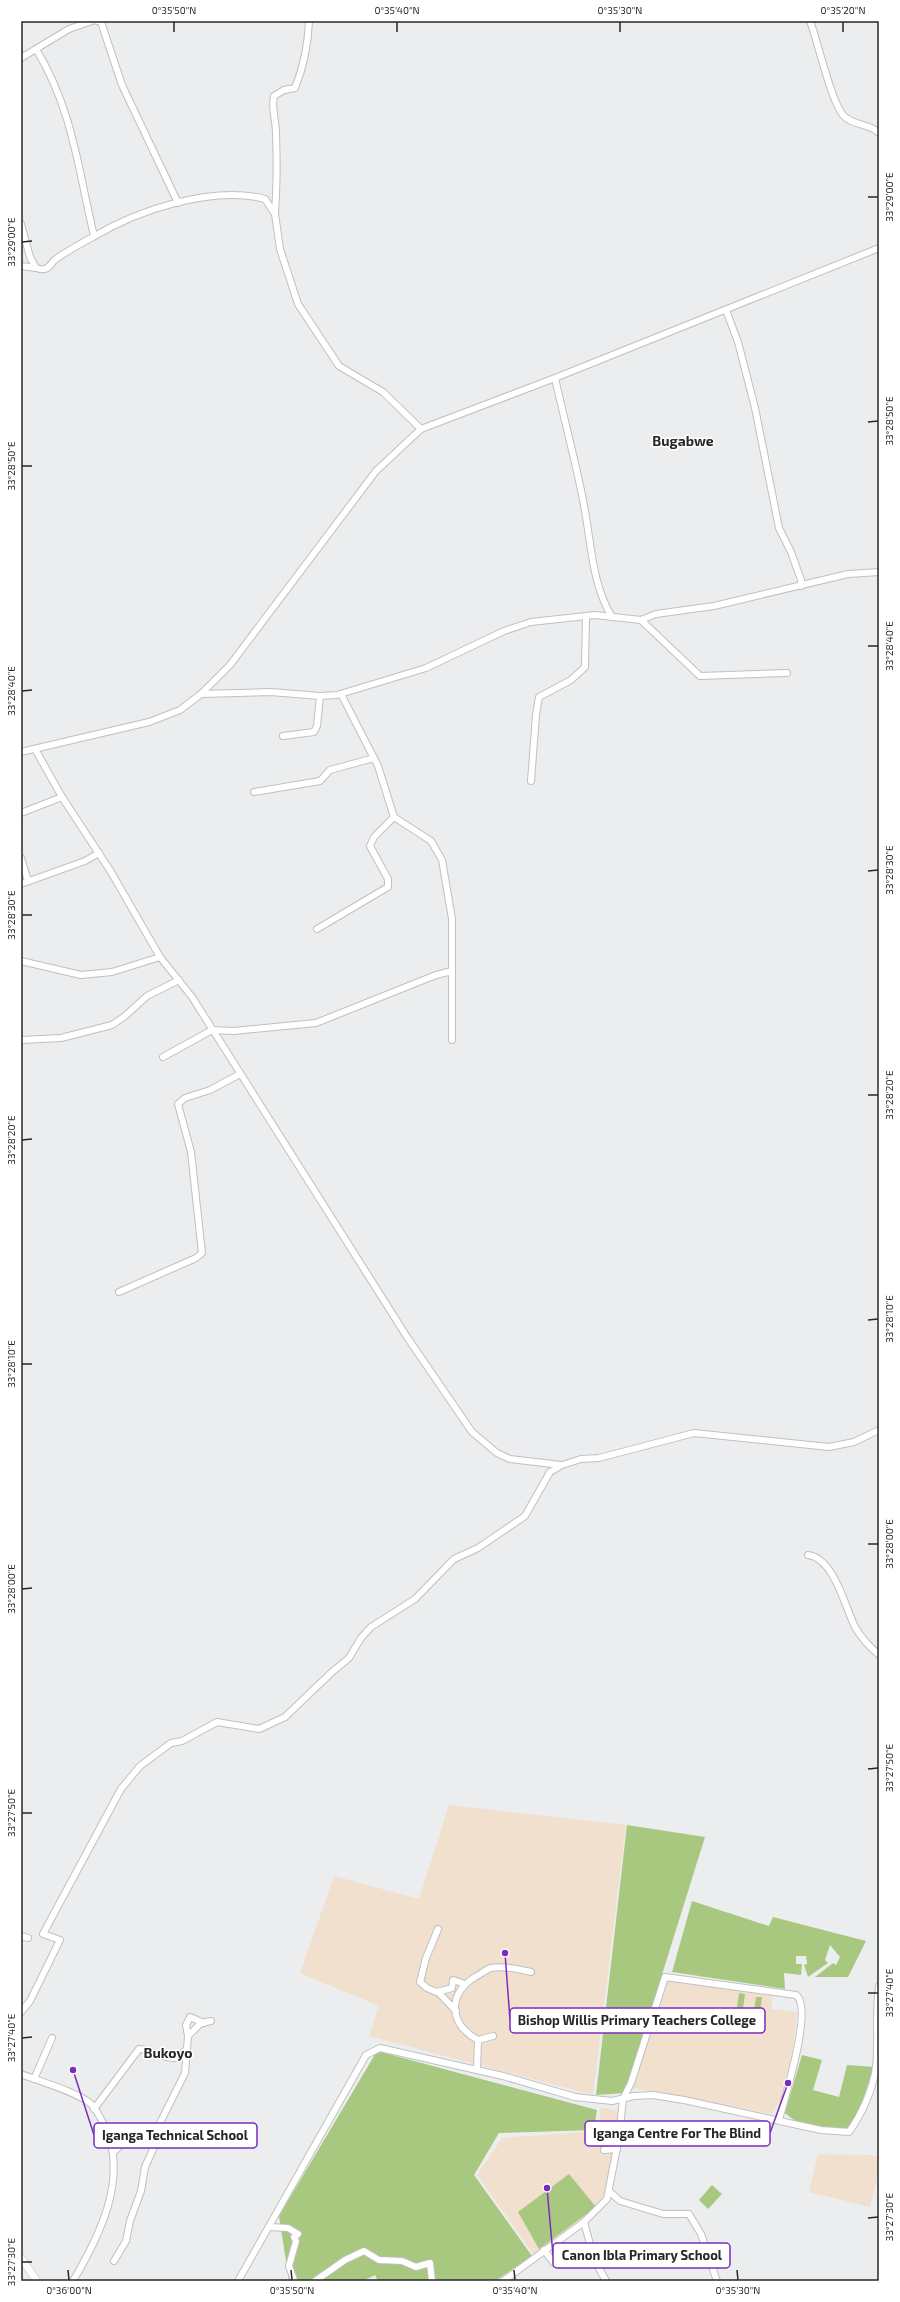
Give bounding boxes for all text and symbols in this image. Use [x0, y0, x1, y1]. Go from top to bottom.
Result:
text: 0°35'50"N [152, 4, 196, 16]
text: 0°35'40"N [374, 4, 420, 16]
text: 0°35'30"N [598, 4, 642, 16]
text: 0°35'20"N [821, 4, 865, 16]
text: 33°29'00"E [883, 172, 895, 222]
text: 33°29'00"E [5, 217, 17, 267]
text: 33°28'50"E [883, 396, 895, 446]
district label: Bugabwe [652, 432, 714, 449]
text: 33°28'50"E [5, 441, 17, 491]
text: 33°28'40"E [883, 621, 895, 671]
text: 33°28'40"E [5, 666, 17, 716]
text: 33°28'30"E [883, 845, 895, 895]
text: 33°28'30"E [5, 890, 17, 940]
text: 33°28'20"E [883, 1070, 895, 1120]
text: 33°28'20"E [5, 1115, 17, 1165]
text: 33°28'10"E [883, 1295, 895, 1343]
text: 33°28'10"E [5, 1340, 17, 1388]
text: 33°28'00"E [883, 1519, 895, 1569]
text: 33°28'00"E [5, 1564, 17, 1614]
text: 33°27'50"E [883, 1744, 895, 1792]
text: 33°27'50"E [5, 1789, 17, 1837]
text: 33°27'40"E [883, 1968, 895, 2017]
callout: Bishop Willis Primary Teachers College [510, 2008, 765, 2033]
text: Bishop Willis Primary Teachers College [518, 2012, 756, 2028]
text: 33°27'40"E [5, 2013, 17, 2062]
district label: Bukoyo [143, 2044, 193, 2061]
callout: Iganga Centre For The Blind [585, 2121, 770, 2146]
callout: Iganga Technical School [94, 2123, 257, 2148]
text: Iganga Centre For The Blind [593, 2125, 761, 2141]
text: Iganga Technical School [102, 2127, 249, 2143]
text: 33°27'30"E [883, 2192, 895, 2241]
text: 33°27'30"E [5, 2237, 17, 2286]
callout: Canon Ibla Primary School [553, 2243, 730, 2268]
text: Canon Ibla Primary School [562, 2247, 723, 2263]
text: 0°36'00"N [46, 2284, 92, 2296]
text: 0°35'50"N [270, 2284, 314, 2296]
text: 0°35'40"N [492, 2284, 538, 2296]
text: 0°35'30"N [716, 2284, 760, 2296]

